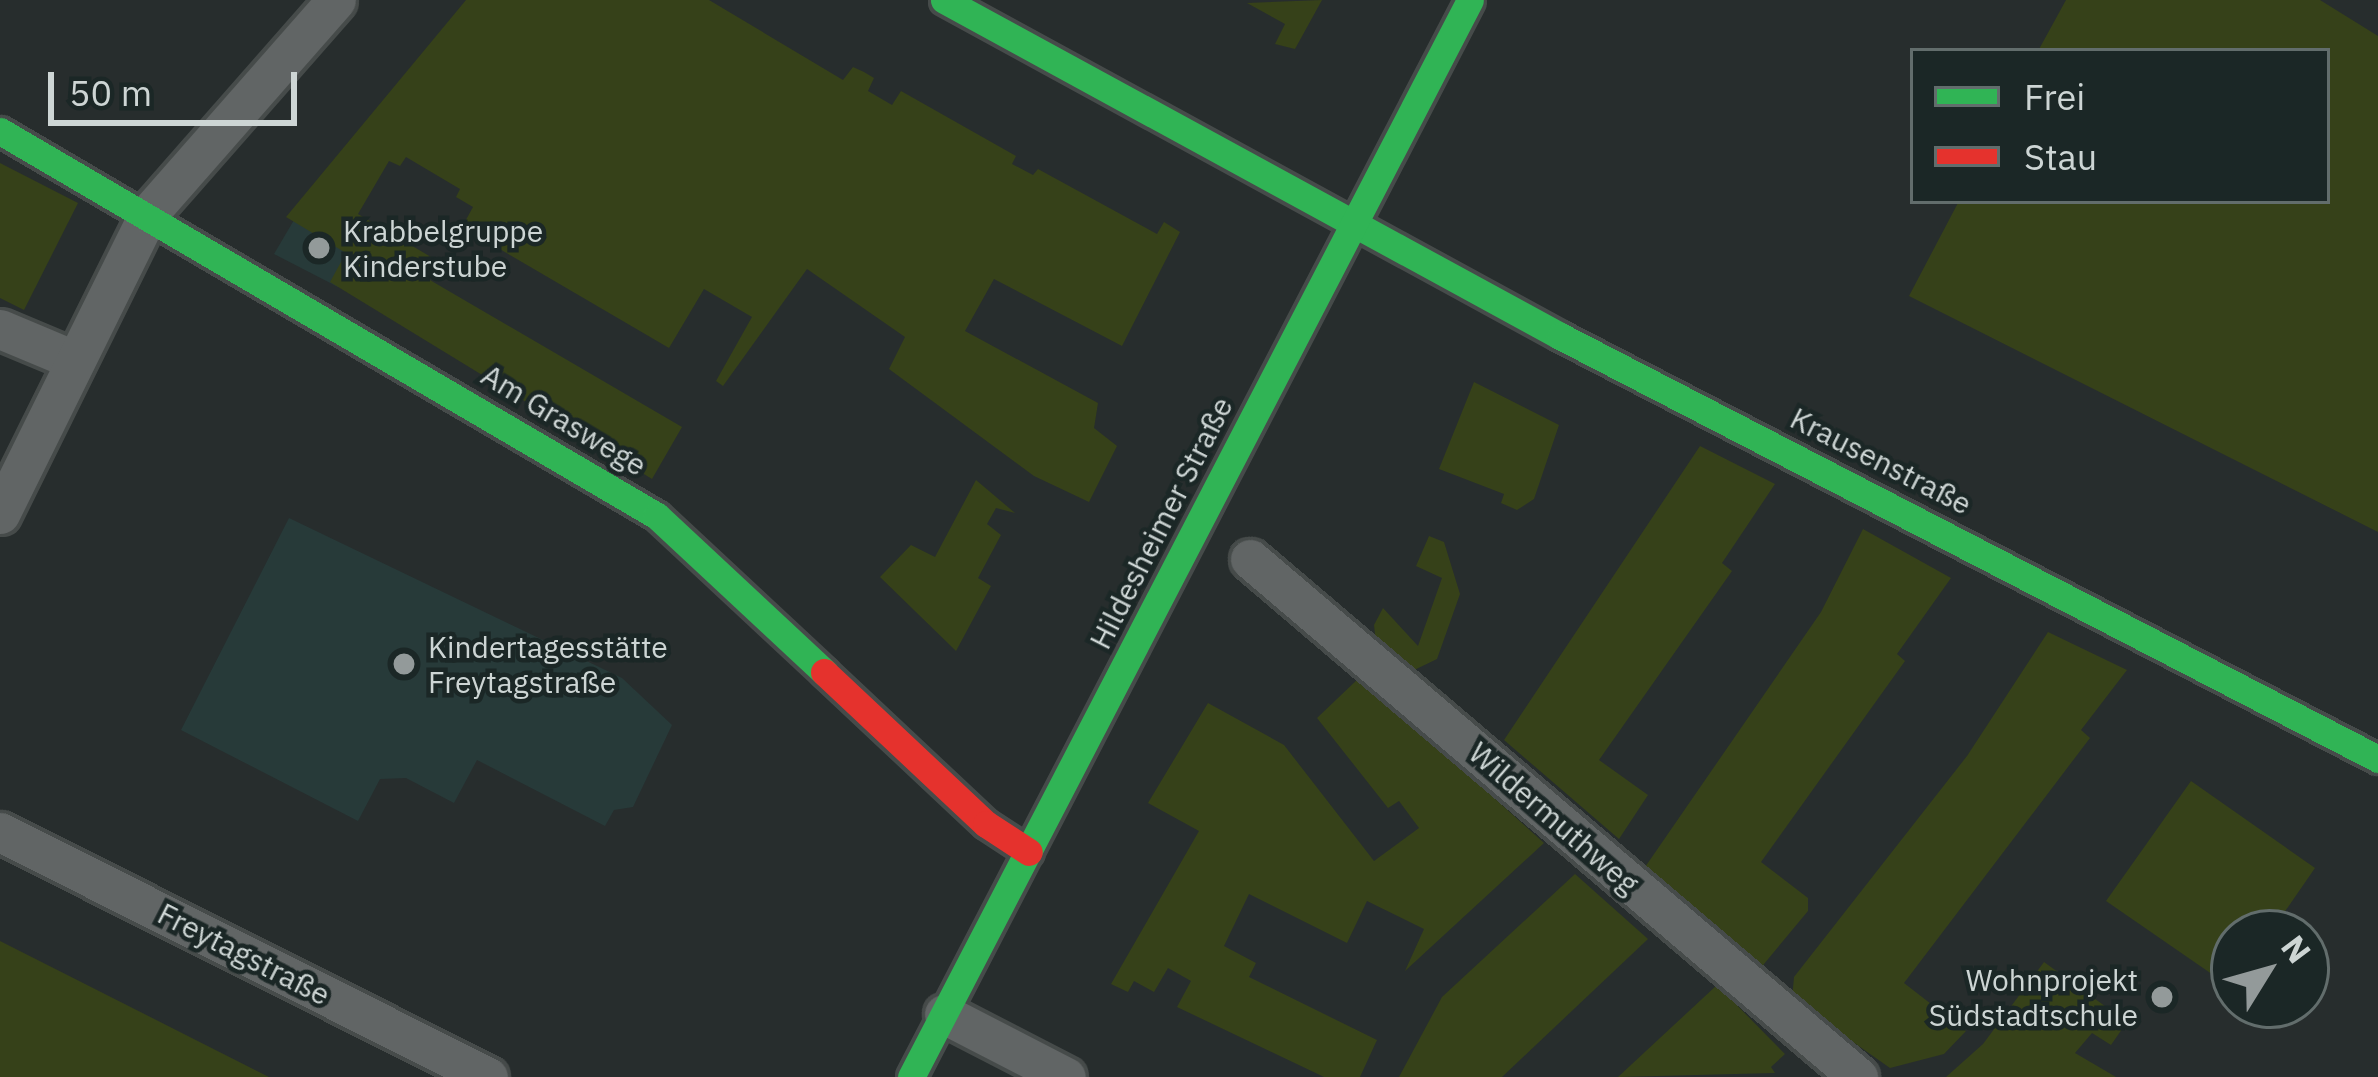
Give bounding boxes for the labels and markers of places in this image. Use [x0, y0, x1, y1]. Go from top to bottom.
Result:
place label: Krabbelgruppe Kinderstube [343, 213, 543, 284]
marker: Krabbelgruppe Kinderstube [306, 235, 332, 261]
place label: Kindertagesstätte Freytagstraße [428, 629, 668, 700]
marker: Kindertagesstätte Freytagstraße [391, 651, 417, 677]
place label: Wohnprojekt Südstadtschule [1929, 962, 2138, 1032]
marker: Wohnprojekt Südstadtschule [2149, 984, 2175, 1010]

